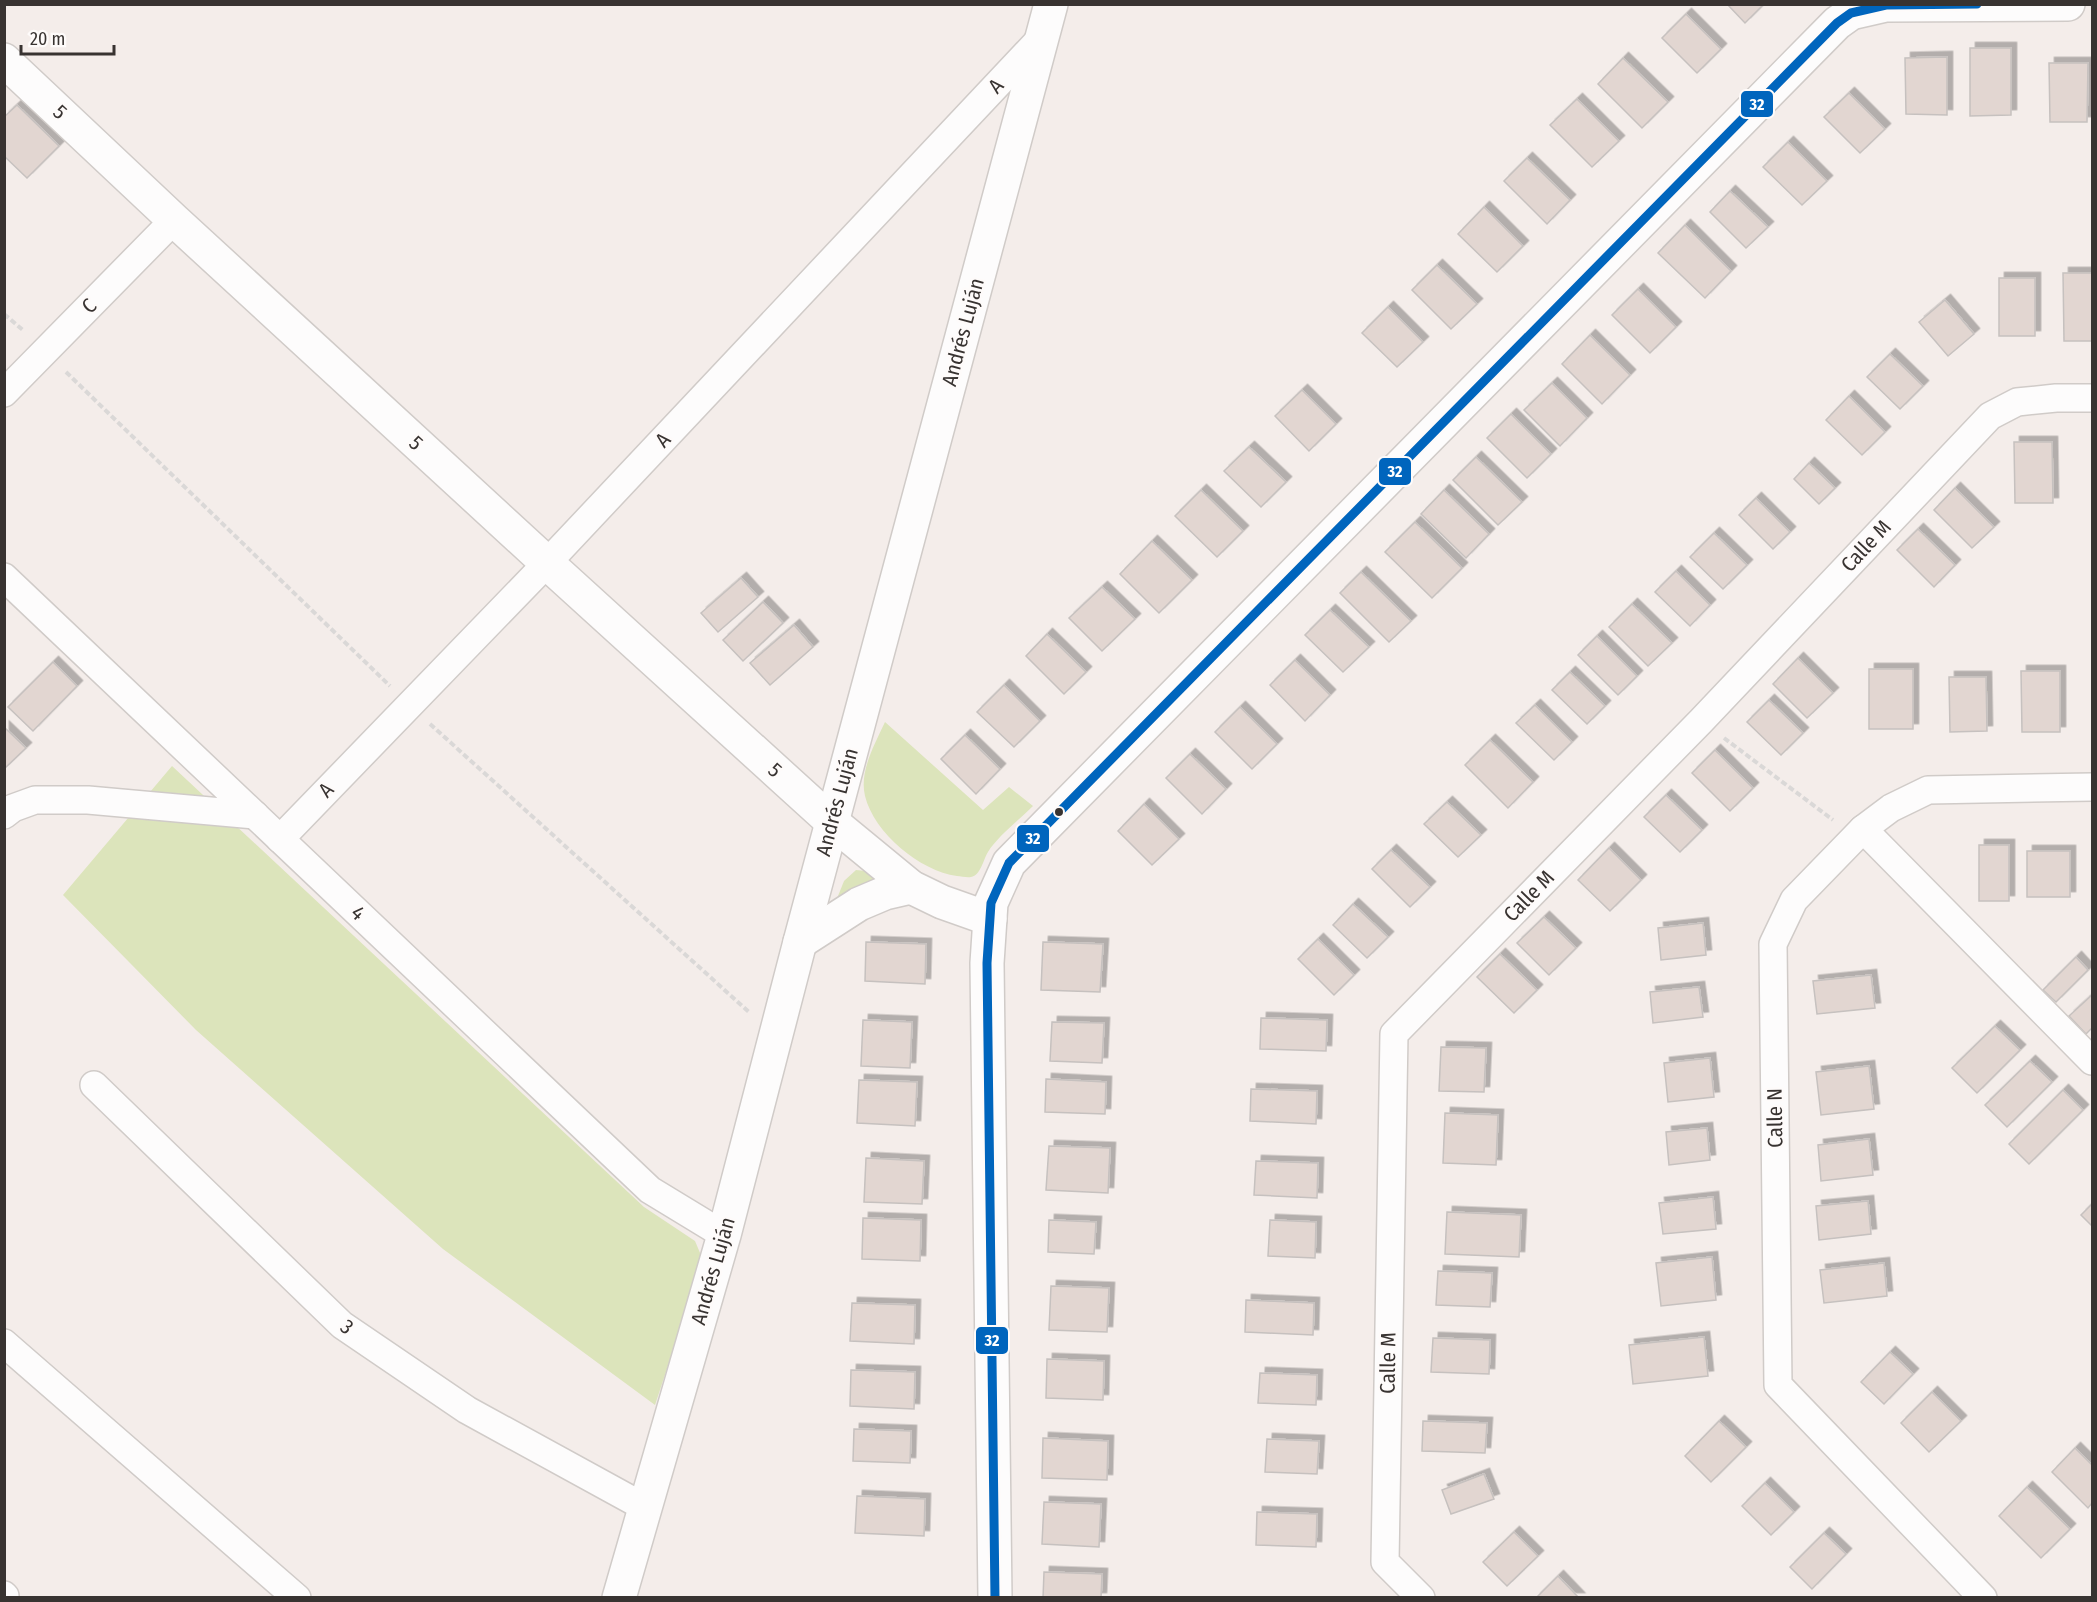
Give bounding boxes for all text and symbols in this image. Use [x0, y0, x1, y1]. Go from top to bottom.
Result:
scale bar [21, 18, 114, 56]
text: 20 m [30, 28, 65, 50]
street label: A [983, 73, 1009, 99]
line badge: 32 [1740, 90, 1774, 118]
text: 32 [1749, 95, 1765, 114]
street label: 5 [48, 99, 72, 125]
street label: Andrés Luján [936, 275, 990, 389]
street label: C [76, 293, 102, 319]
street label: A [650, 427, 676, 453]
street label: 5 [404, 430, 428, 456]
line badge: 32 [1378, 457, 1412, 486]
text: 32 [1387, 462, 1403, 481]
street label: Calle M [1835, 515, 1897, 577]
street label: Andrés Luján [810, 745, 864, 859]
street label: 5 [763, 757, 787, 783]
street label: A [313, 777, 339, 803]
unlabelled marker [1053, 806, 1065, 818]
line badge: 32 [1016, 824, 1050, 853]
text: 32 [1025, 829, 1041, 848]
street label: Calle M [1498, 865, 1560, 927]
street label: 4 [345, 900, 371, 926]
street label: Calle N [1761, 1088, 1789, 1148]
street label: Andrés Luján [685, 1214, 741, 1328]
street label: 3 [335, 1314, 359, 1340]
line badge: 32 [975, 1326, 1009, 1355]
text: 32 [984, 1331, 1000, 1350]
street label: Calle M [1374, 1332, 1402, 1394]

